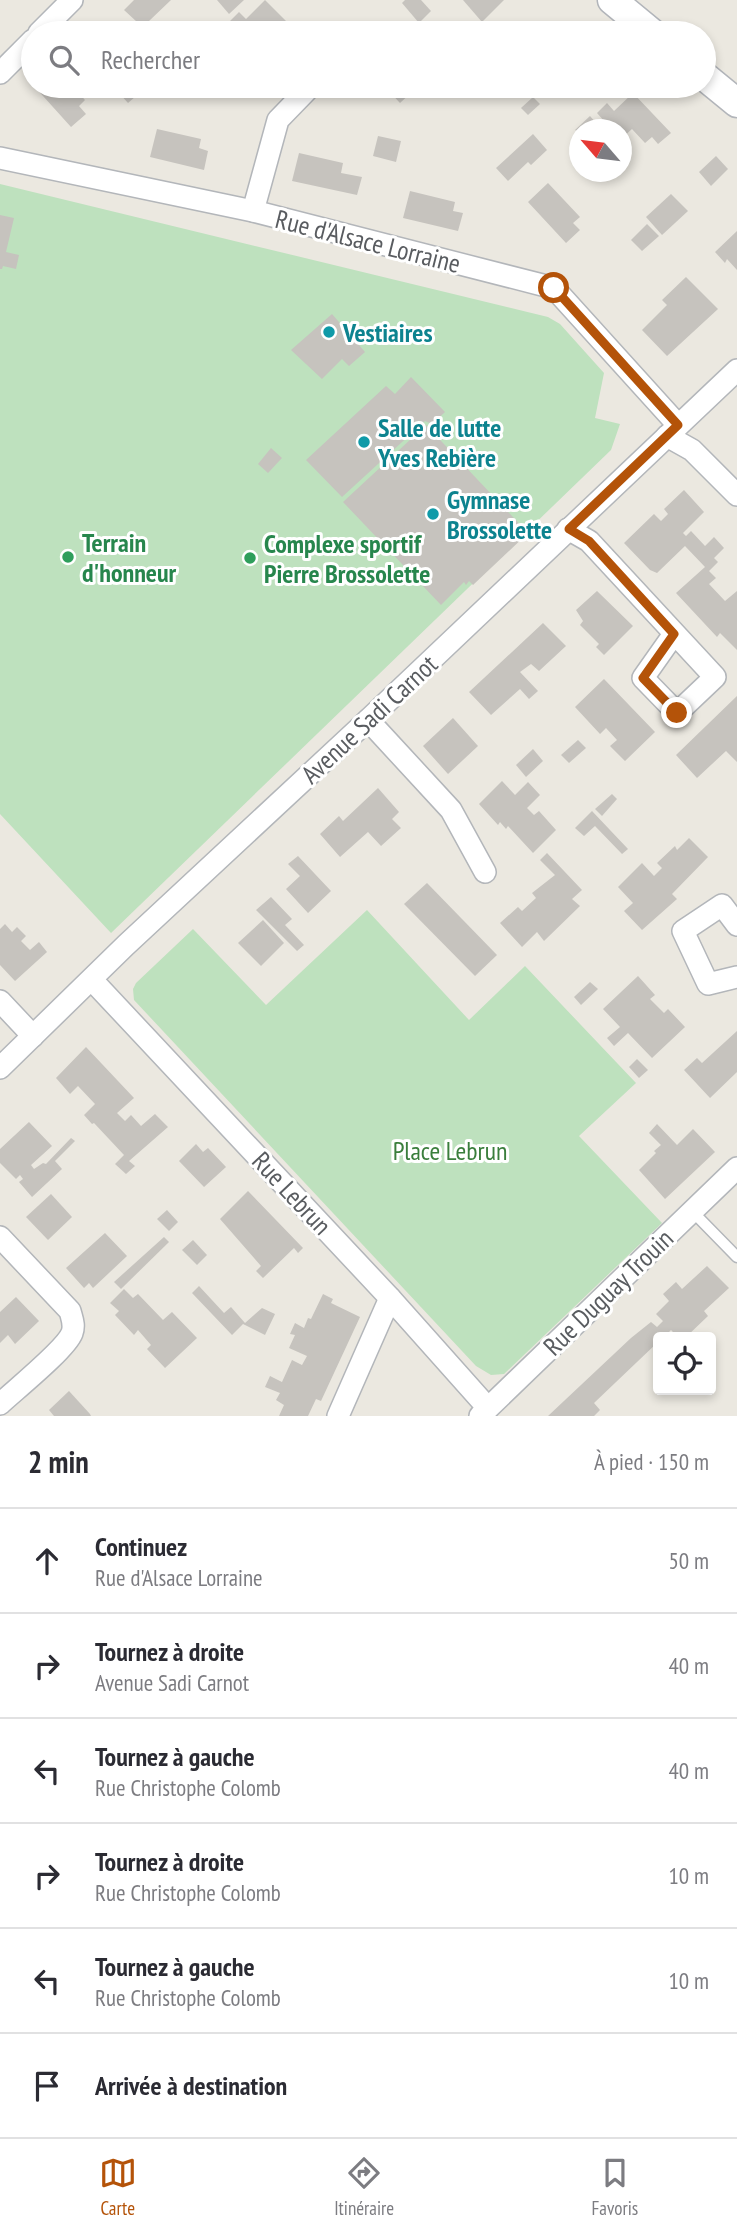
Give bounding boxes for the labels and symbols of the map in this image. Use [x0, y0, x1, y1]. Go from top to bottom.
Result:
north arrow [569, 119, 632, 182]
street label: Rue d'Alsace Lorraine [272, 202, 464, 280]
route start [538, 272, 569, 303]
place label: Vestiaires [342, 316, 433, 349]
marker: Vestiaires [321, 324, 337, 340]
place label: Salle de lutte Yves Rebière [377, 411, 501, 474]
marker: Salle de lutte Yves Rebière [356, 434, 372, 450]
place label: Gymnase Brossolette [447, 483, 552, 546]
marker: Gymnase Brossolette [425, 506, 441, 522]
place label: Terrain d'honneur [82, 526, 177, 589]
place label: Complexe sportif Pierre Brossolette [264, 527, 430, 590]
marker: Terrain d'honneur [60, 549, 76, 565]
marker: Complexe sportif Pierre Brossolette [242, 550, 258, 566]
street label: Avenue Sadi Carnot [294, 648, 444, 790]
route end [661, 697, 692, 728]
park label: Place Lebrun [393, 1134, 507, 1167]
street label: Rue Lebrun [245, 1145, 339, 1241]
street label: Rue Duguay Trouin [536, 1222, 680, 1362]

